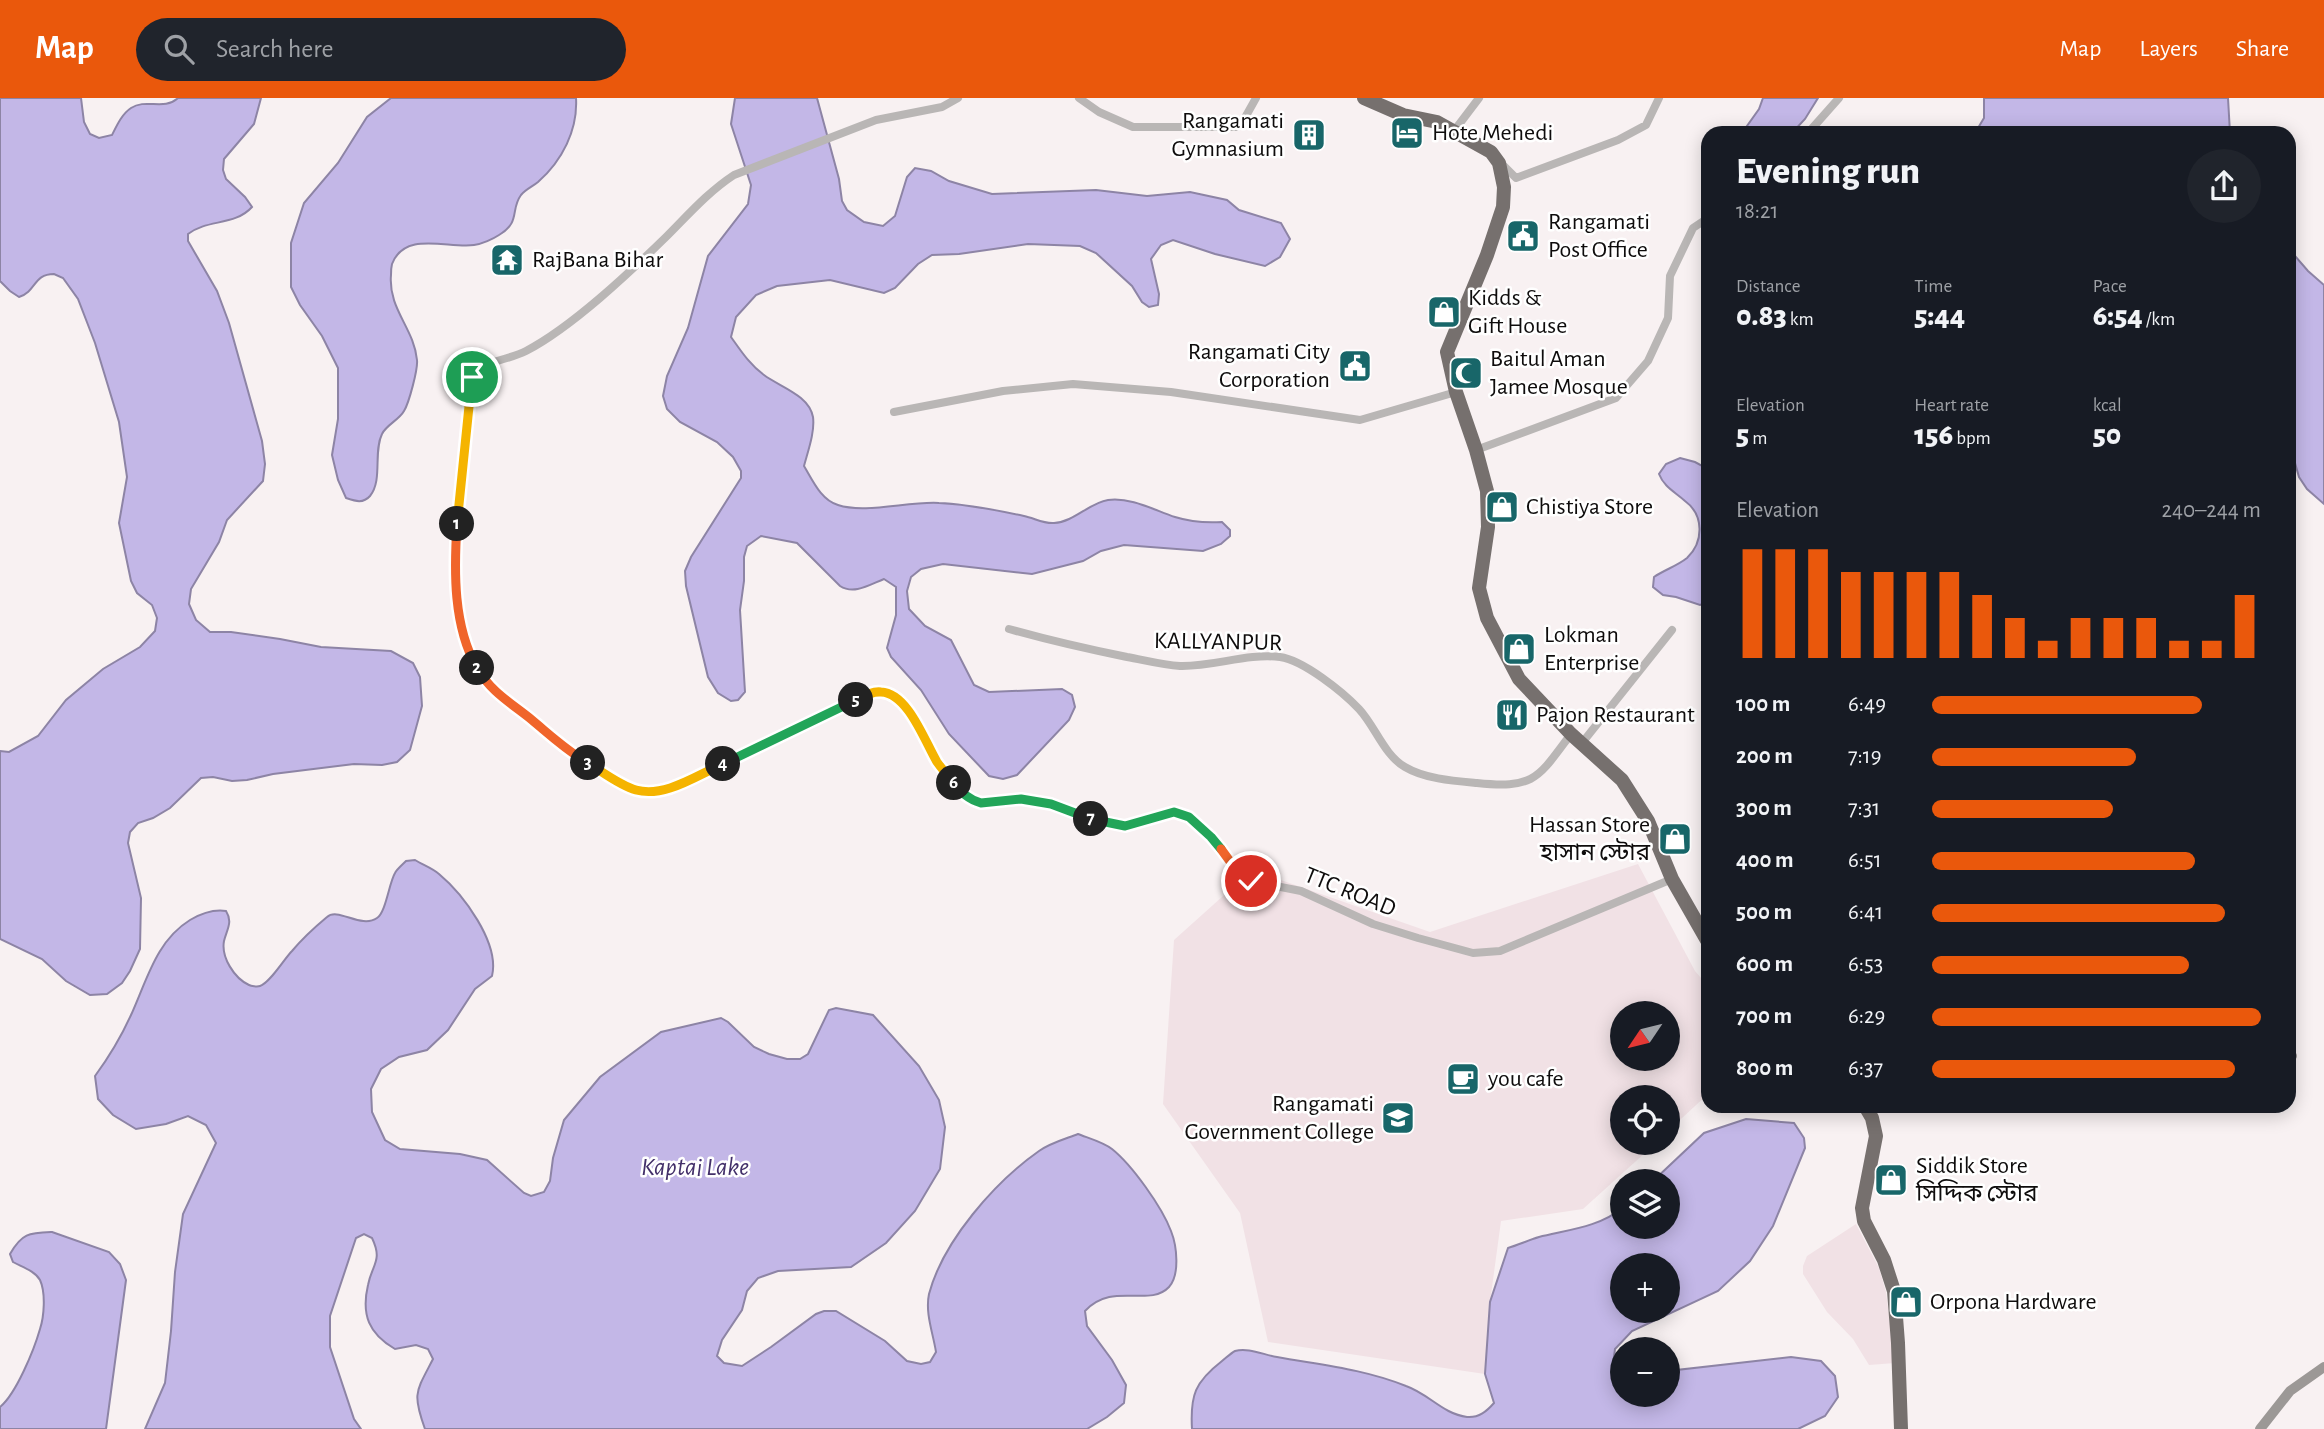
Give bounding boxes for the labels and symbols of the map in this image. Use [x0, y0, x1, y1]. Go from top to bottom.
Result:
place label: Rangamati Gymnasium [1172, 109, 1284, 161]
hotel icon: Hote Mehedi [1388, 114, 1426, 152]
building icon: Rangamati Gymnasium [1290, 116, 1328, 154]
place label: Hote Mehedi [1432, 121, 1553, 145]
place label: Rangamati Post Office [1548, 210, 1650, 262]
public building icon: Rangamati Post Office [1504, 217, 1542, 255]
temple icon: RajBana Bihar [488, 241, 526, 279]
place label: RajBana Bihar [532, 248, 663, 272]
place label: Kidds & Gift House [1468, 286, 1567, 338]
shop icon: Kidds & Gift House [1425, 293, 1463, 331]
place label: Rangamati City Corporation [1188, 340, 1330, 392]
pin [442, 347, 502, 407]
public building icon: Rangamati City Corporation [1336, 347, 1374, 385]
place label: Baitul Aman Jamee Mosque [1490, 347, 1628, 399]
mosque icon: Baitul Aman Jamee Mosque [1447, 354, 1485, 392]
shop icon: Chistiya Store [1483, 488, 1521, 526]
place label: Chistiya Store [1526, 495, 1653, 519]
pin: 1 [440, 506, 475, 542]
place label: Lokman Enterprise [1544, 623, 1639, 675]
street label: KALLYANPUR [1154, 629, 1282, 655]
shop icon: Lokman Enterprise [1500, 630, 1538, 668]
pin: 2 [460, 650, 494, 686]
pin: 5 [838, 682, 874, 718]
restaurant icon: Pajon Restaurant [1493, 696, 1531, 734]
place label: Pajon Restaurant [1536, 703, 1695, 727]
pin: 3 [570, 746, 606, 780]
pin: 4 [706, 746, 740, 782]
pin: 6 [936, 766, 972, 800]
pin: 7 [1074, 802, 1108, 836]
place label: Hassan Store হাসান স্টোর [1529, 813, 1651, 865]
shop icon: Hassan Store হাসান স্টোর [1656, 820, 1694, 858]
pin [1221, 851, 1281, 911]
street label: TTC ROAD [1301, 863, 1399, 921]
north arrow [1610, 1001, 1680, 1071]
cafe icon: you cafe [1444, 1060, 1482, 1098]
place label: you cafe [1487, 1067, 1564, 1091]
place label: Rangamati Government College [1184, 1092, 1374, 1144]
school or university icon: Rangamati Government College [1379, 1099, 1417, 1137]
water label: Kaptai Lake [641, 1154, 749, 1180]
place label: Siddik Store সিদ্দিক স্টোর [1915, 1154, 2038, 1206]
shop icon: Siddik Store সিদ্দিক স্টোর [1872, 1161, 1910, 1199]
shop icon: Orpona Hardware [1887, 1283, 1925, 1321]
place label: Orpona Hardware [1930, 1290, 2097, 1314]

